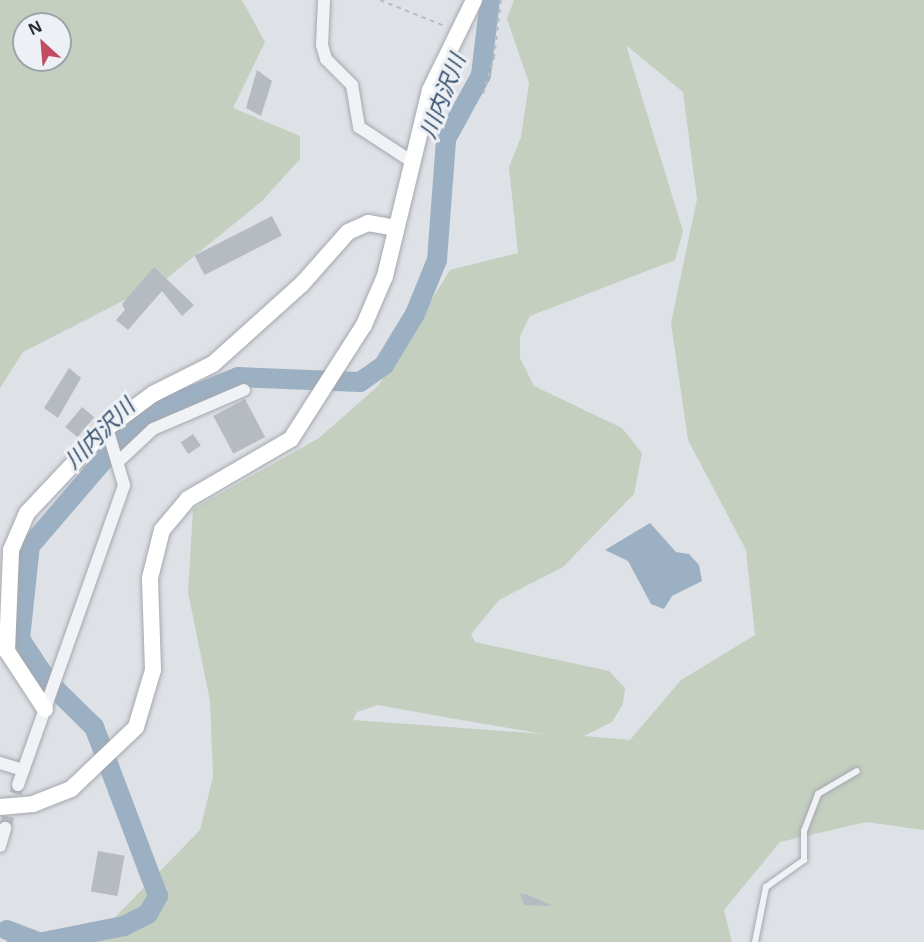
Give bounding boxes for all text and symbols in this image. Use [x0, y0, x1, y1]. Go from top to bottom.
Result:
north arrow [12, 12, 72, 72]
text: N [24, 15, 46, 40]
water label: 川内沢川 [414, 50, 470, 142]
water label: 川内沢川 [59, 393, 139, 473]

